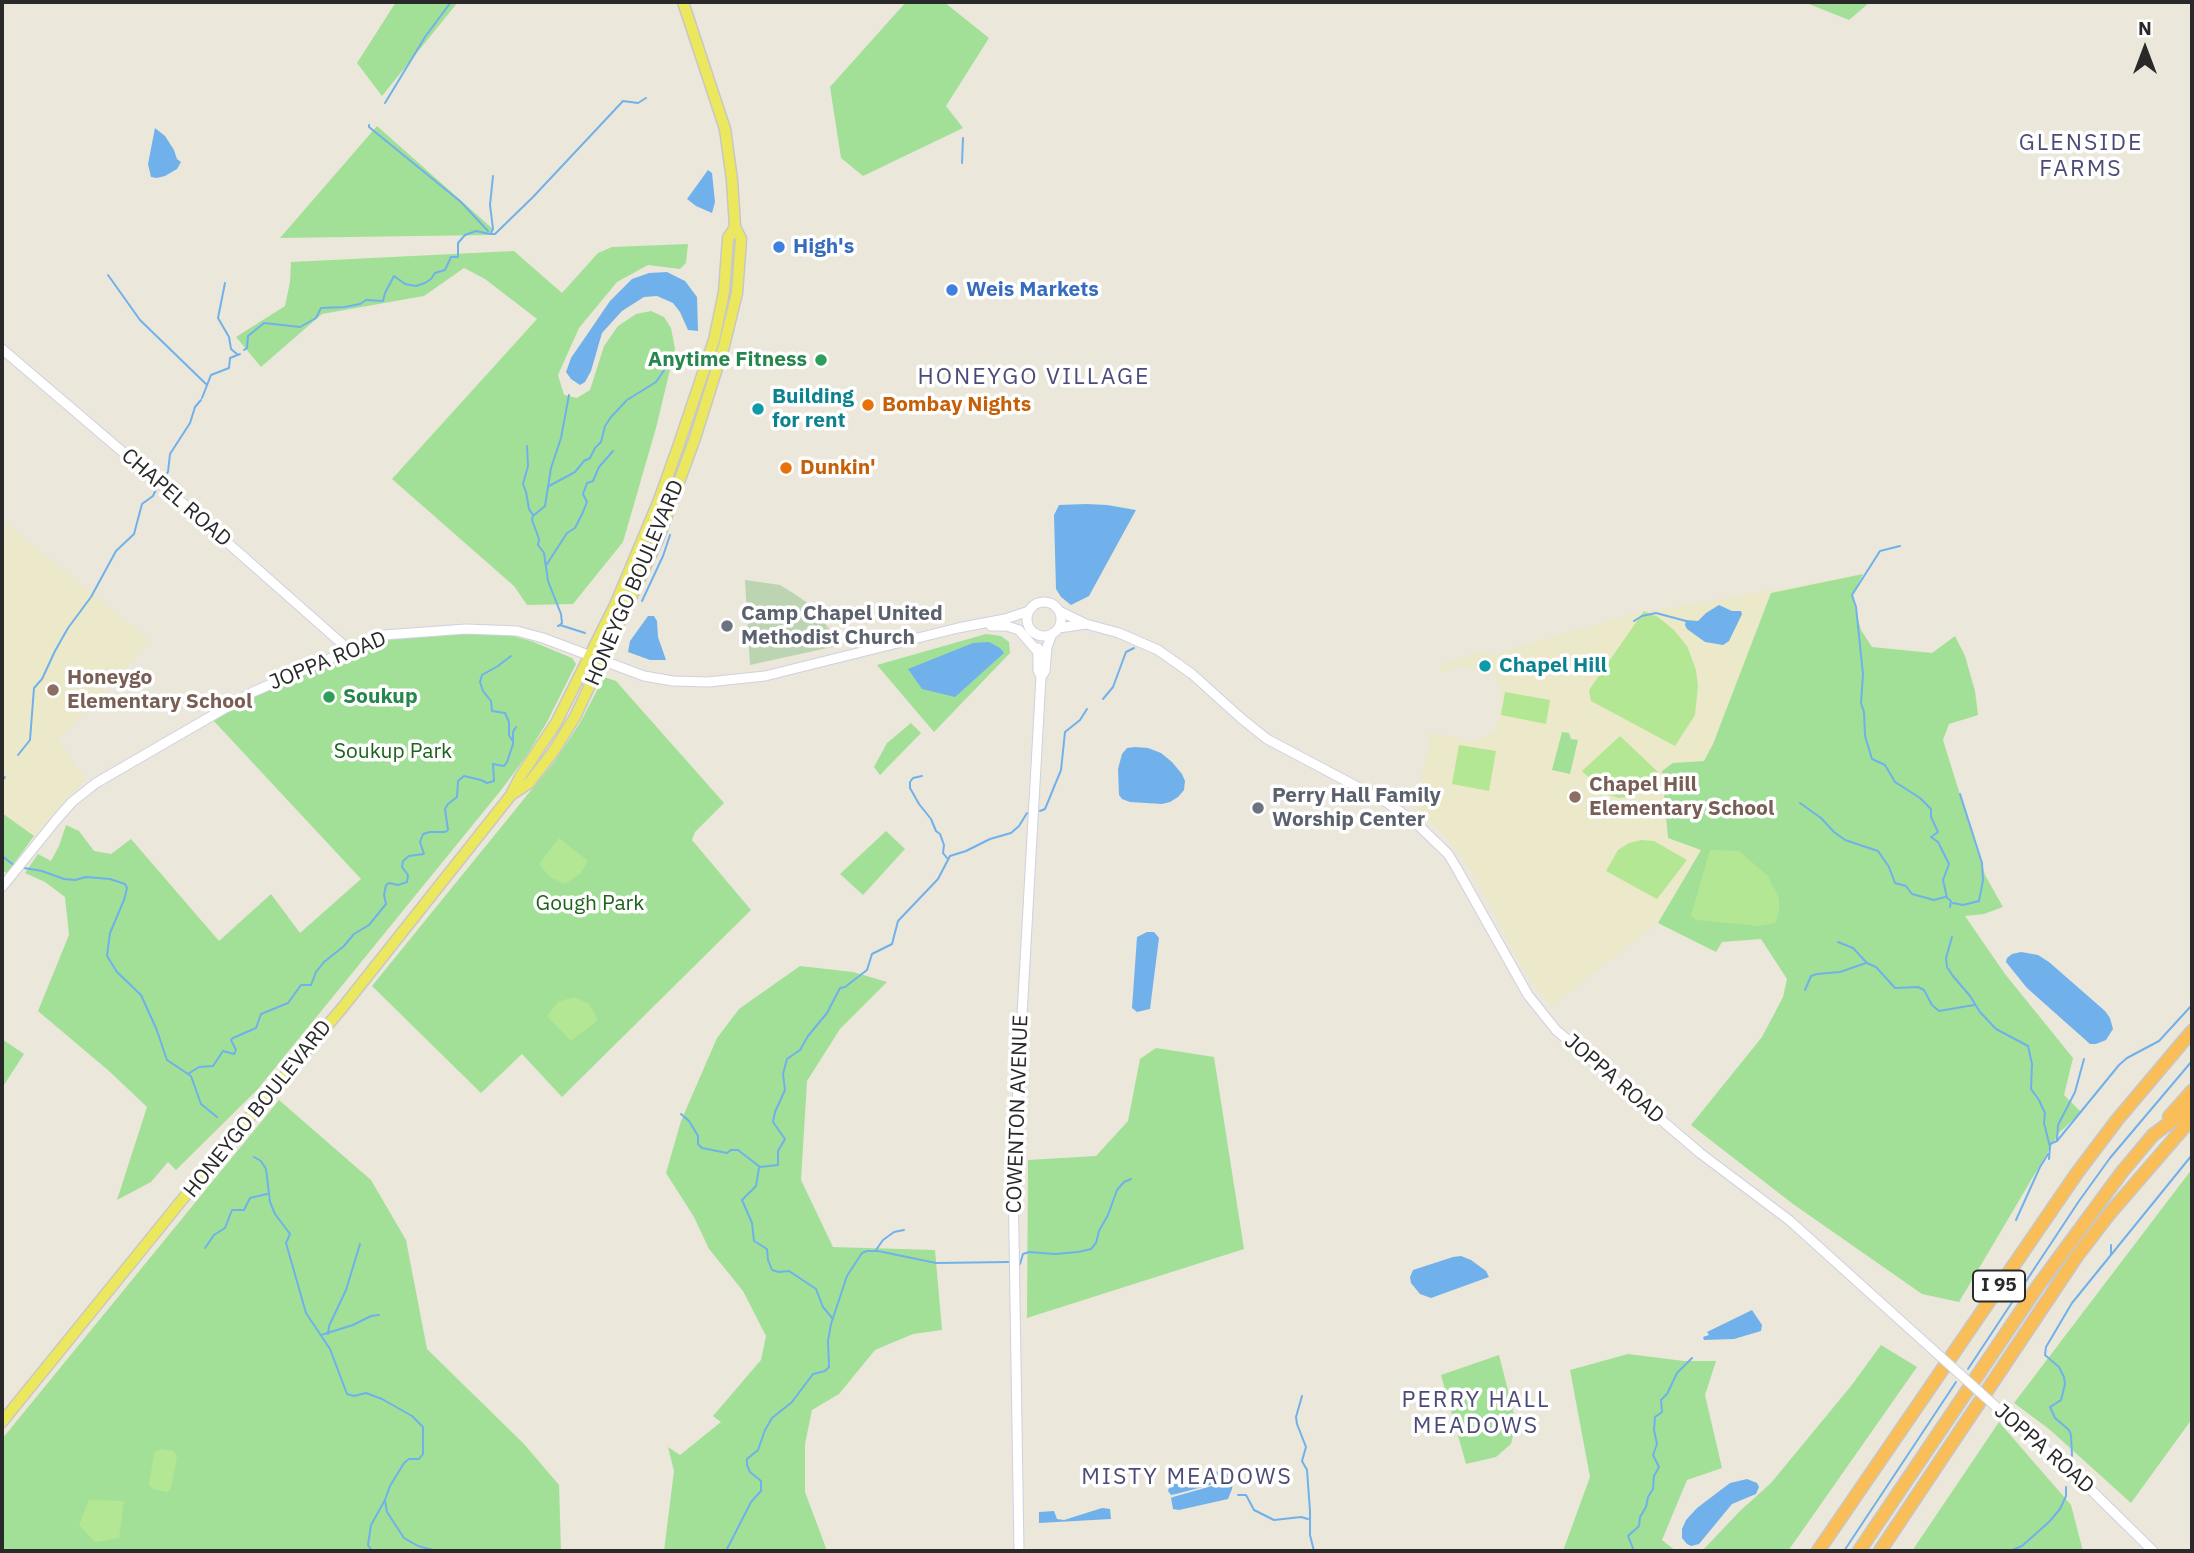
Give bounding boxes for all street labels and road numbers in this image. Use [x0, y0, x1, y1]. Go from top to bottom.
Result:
street label: CHAPEL ROAD [116, 444, 236, 552]
street label: HONEYGO BOULEVARD [580, 476, 690, 690]
street label: JOPPA ROAD [266, 626, 390, 696]
street label: COWENTON AVENUE [1002, 1014, 1034, 1214]
street label: HONEYGO BOULEVARD [179, 1015, 337, 1203]
street label: JOPPA ROAD [1559, 1029, 1669, 1129]
road number: I 95 [1973, 1270, 2025, 1302]
street label: JOPPA ROAD [1989, 1399, 2099, 1499]

